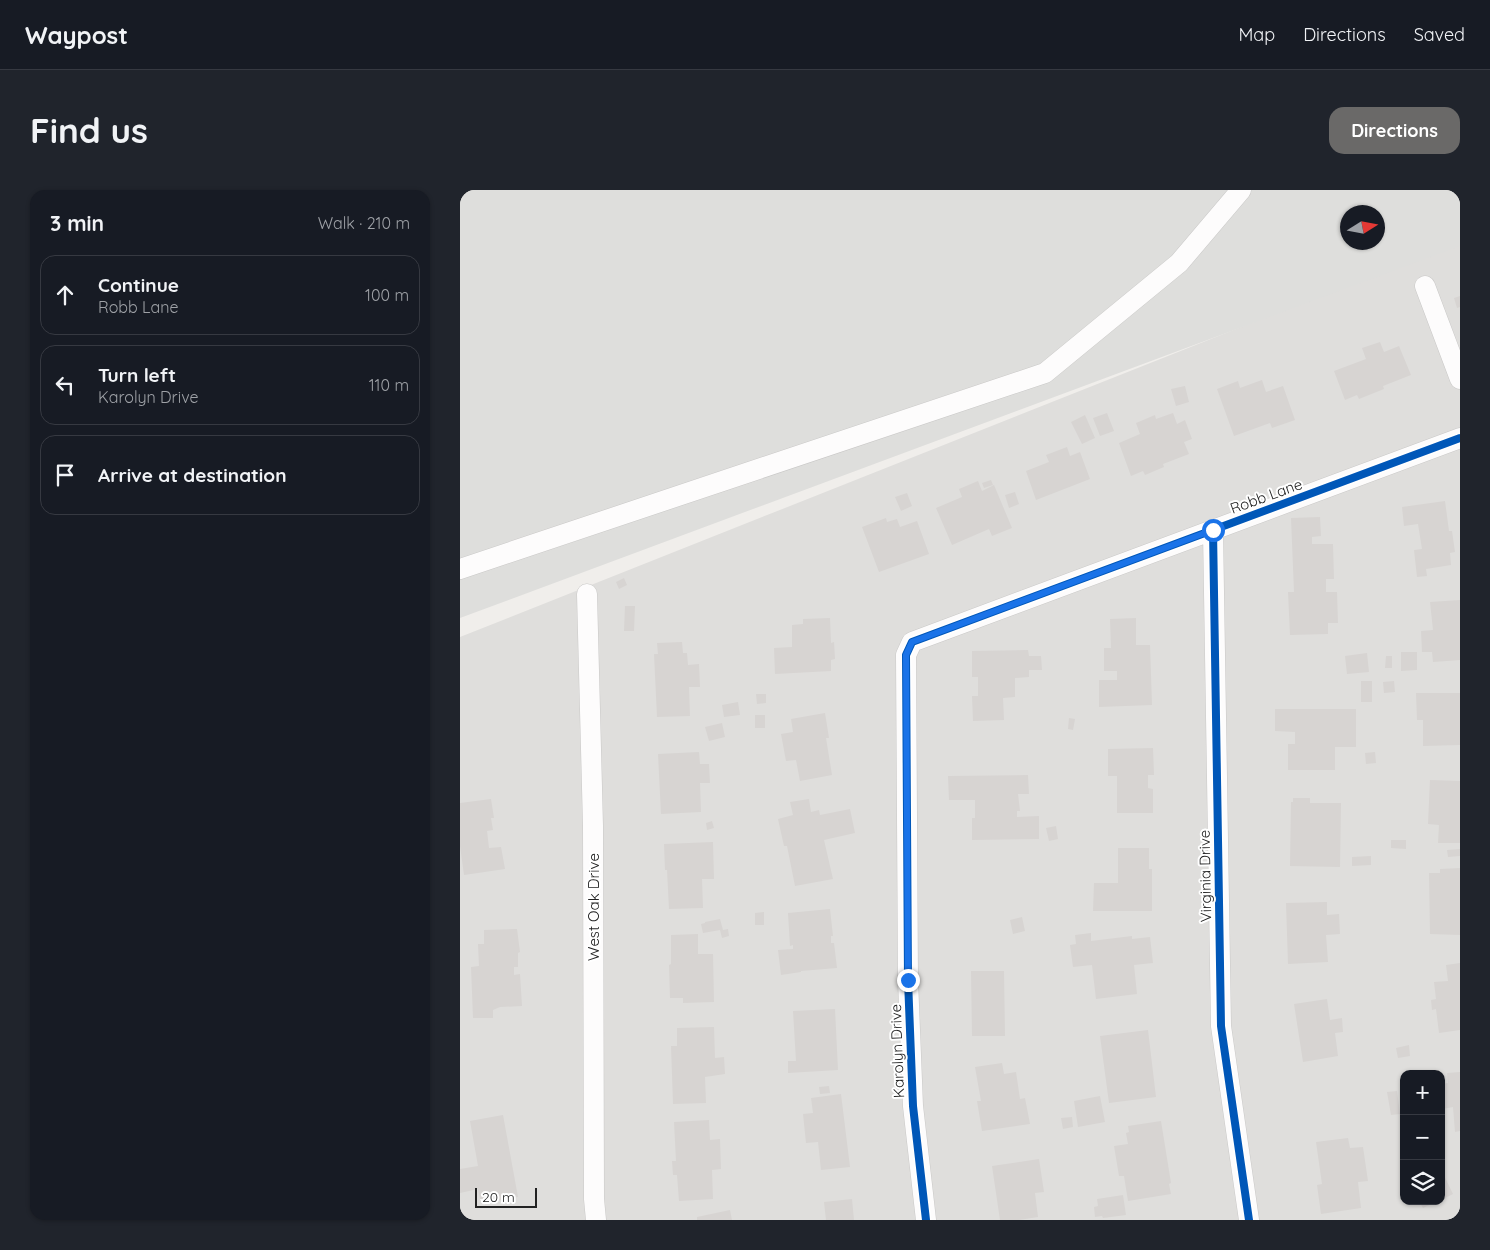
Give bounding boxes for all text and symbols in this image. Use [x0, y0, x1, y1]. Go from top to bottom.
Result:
text: Waypost [25, 20, 128, 50]
text: Map [1238, 23, 1275, 46]
text: Directions [1303, 23, 1386, 46]
text: Saved [1414, 23, 1465, 46]
button: Directions [1329, 107, 1460, 154]
text: Find us [30, 108, 148, 152]
north arrow [1340, 205, 1385, 250]
text: 3 min [50, 210, 104, 236]
text: Walk · 210 m [318, 213, 410, 233]
text: Continue [98, 273, 179, 297]
icon: ahead [51, 281, 79, 309]
text: 100 m [365, 285, 409, 305]
text: Robb Lane [98, 297, 179, 317]
text: Turn left [98, 363, 176, 387]
icon: left [51, 371, 79, 399]
text: 110 m [369, 375, 409, 395]
text: Karolyn Drive [98, 387, 199, 407]
icon: arrive [51, 461, 79, 489]
text: Arrive at destination [98, 463, 287, 487]
street label: Robb Lane [1227, 474, 1305, 518]
route start [1202, 519, 1225, 542]
street label: Virginia Drive [1195, 830, 1215, 922]
street label: West Oak Drive [584, 853, 603, 961]
route end [897, 969, 920, 992]
street label: Karolyn Drive [886, 1004, 908, 1098]
map controls [1400, 1070, 1445, 1205]
button: + [1400, 1070, 1445, 1115]
button: − [1400, 1115, 1445, 1160]
button: layers [1400, 1160, 1445, 1205]
scale bar [475, 1185, 538, 1208]
text: 20 m [482, 1188, 515, 1206]

